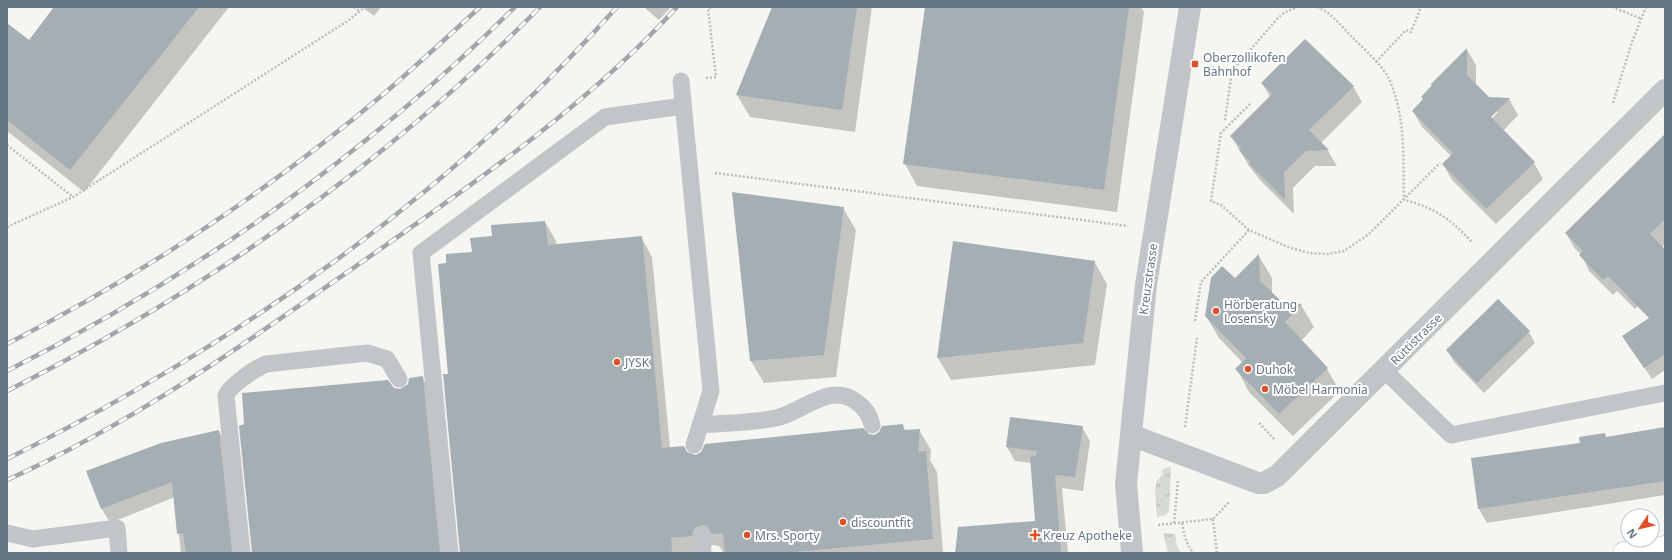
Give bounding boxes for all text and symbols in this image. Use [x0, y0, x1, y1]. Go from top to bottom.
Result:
place label: Oberzollikofen Bahnhof [1203, 49, 1286, 80]
marker: Oberzollikofen Bahnhof [1190, 59, 1200, 69]
street label: Kreuzstrasse [1135, 242, 1161, 316]
place label: Hörberatung Losensky [1224, 296, 1297, 327]
marker: Hörberatung Losensky [1211, 306, 1221, 316]
street label: Rüttistrasse [1387, 309, 1446, 368]
place label: JYSK [624, 354, 650, 371]
marker: JYSK [612, 357, 622, 367]
place label: Duhok [1256, 361, 1294, 378]
marker: Duhok [1243, 364, 1253, 374]
place label: Möbel Harmonia [1273, 381, 1368, 398]
marker: Möbel Harmonia [1260, 384, 1270, 394]
north arrow [1620, 508, 1660, 548]
place label: discountfit [851, 514, 912, 531]
marker: discountfit [838, 517, 848, 527]
text: N [1623, 526, 1640, 542]
place label: Mrs. Sporty [755, 527, 820, 544]
place label: Kreuz Apotheke [1043, 527, 1132, 544]
marker: Mrs. Sporty [742, 530, 752, 540]
marker: Kreuz Apotheke [1030, 530, 1040, 540]

